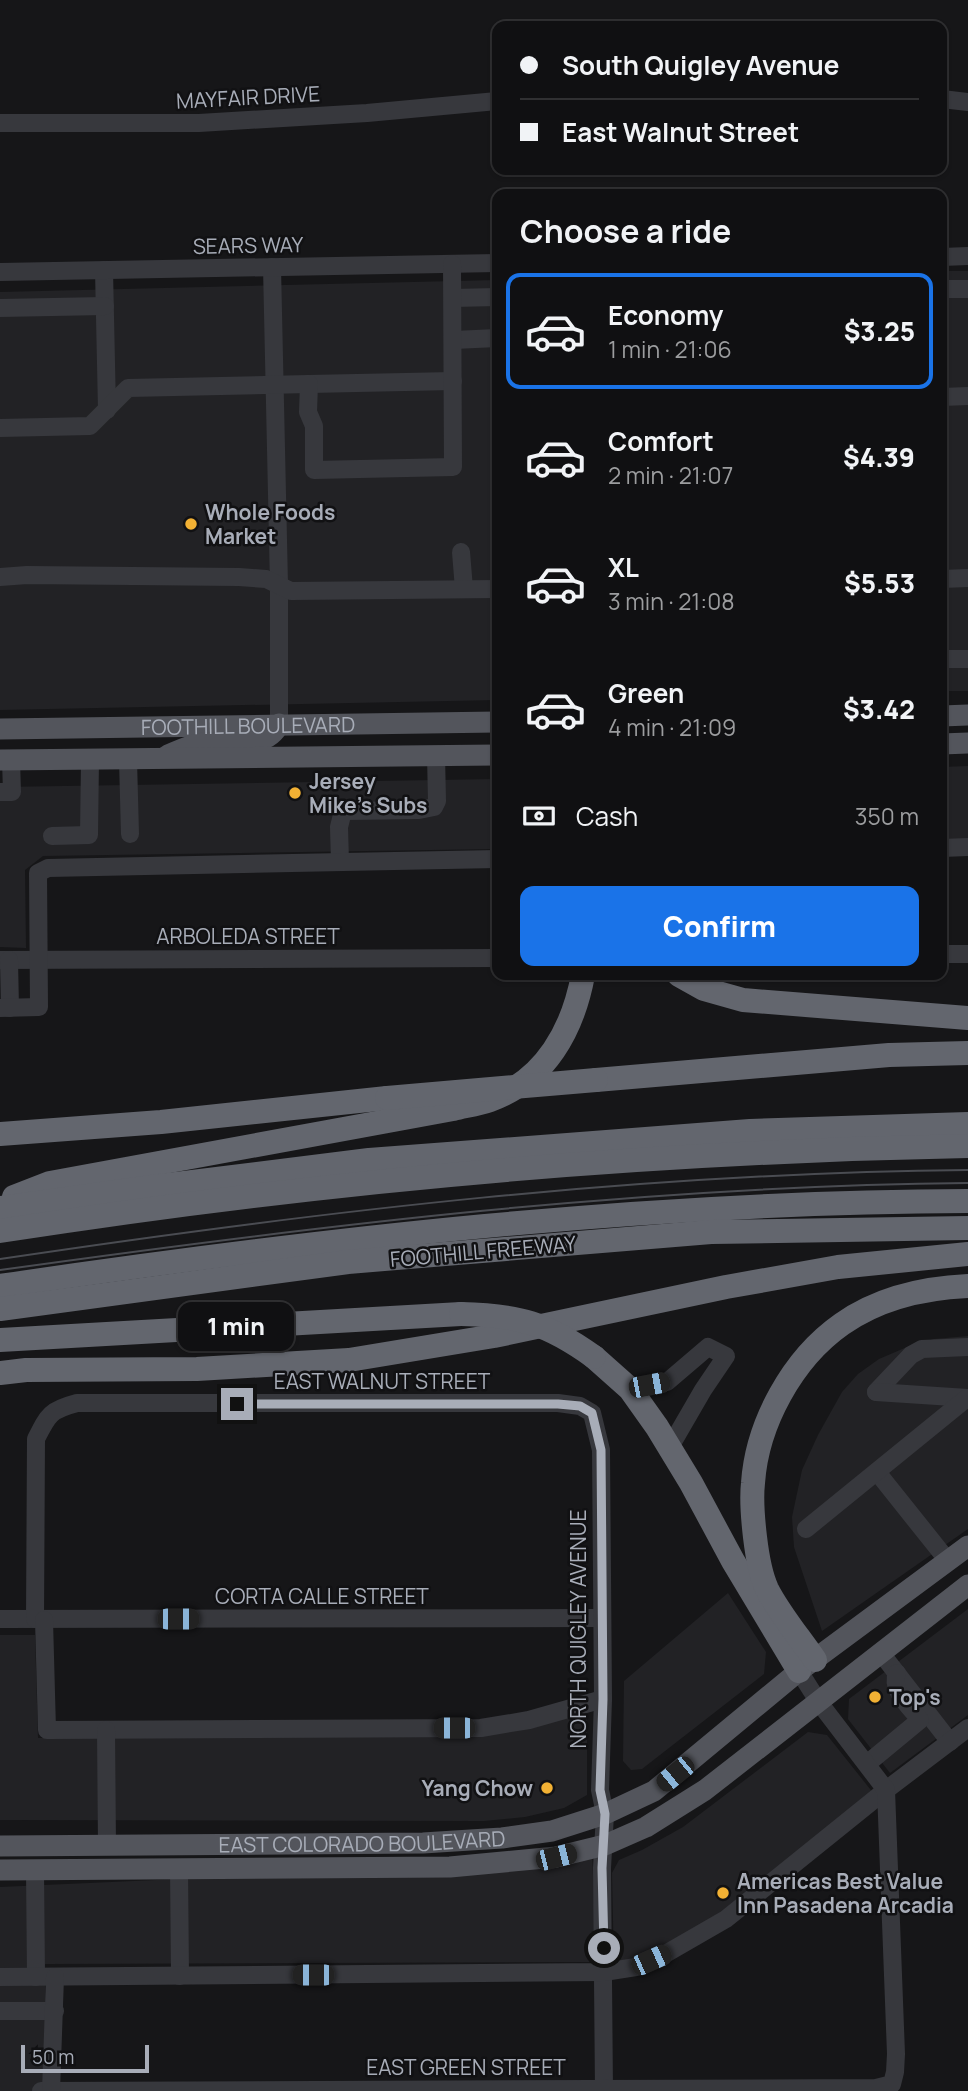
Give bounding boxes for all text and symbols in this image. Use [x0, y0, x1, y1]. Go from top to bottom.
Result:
text: South Quigley Avenue [562, 47, 839, 83]
street label: MAYFAIR DRIVE [175, 79, 321, 115]
text: East Walnut Street [562, 114, 799, 150]
text: Choose a ride [520, 209, 731, 253]
street label: SEARS WAY [193, 230, 304, 260]
text: Economy [608, 297, 723, 333]
icon: car [524, 300, 587, 363]
text: $3.25 [844, 313, 915, 349]
text: 1 min · 21:06 [608, 333, 732, 365]
text: Comfort [608, 423, 714, 459]
icon: car [524, 426, 587, 489]
text: $4.39 [843, 439, 915, 475]
text: 2 min · 21:07 [608, 459, 733, 491]
place label: Whole Foods Market [205, 498, 335, 550]
marker: Whole Foods Market [183, 516, 199, 532]
text: XL [608, 549, 639, 585]
icon: car [524, 552, 587, 615]
text: $5.53 [844, 565, 915, 601]
text: 3 min · 21:08 [608, 585, 735, 617]
text: Green [608, 675, 684, 711]
icon: car [524, 678, 587, 741]
text: $3.42 [843, 691, 915, 727]
street label: FOOTHILL BOULEVARD [141, 710, 355, 741]
text: 4 min · 21:09 [608, 711, 736, 743]
place label: Jersey Mike's Subs [309, 767, 427, 819]
marker: Jersey Mike's Subs [287, 785, 303, 801]
icon: cash [520, 797, 558, 835]
text: Cash [576, 798, 638, 834]
text: 350 m [855, 800, 919, 832]
button: Confirm [520, 886, 919, 966]
street label: ARBOLEDA STREET [156, 922, 340, 950]
street label: FOOTHILL FREEWAY [389, 1229, 577, 1273]
callout: 1 min [179, 1302, 295, 1352]
text: 1 min [207, 1310, 265, 1342]
street label: EAST WALNUT STREET [274, 1367, 491, 1395]
car [627, 1371, 672, 1399]
route end [221, 1388, 253, 1420]
street label: NORTH QUIGLEY AVENUE [564, 1510, 592, 1748]
street label: CORTA CALLE STREET [215, 1582, 429, 1610]
car [158, 1609, 200, 1630]
place label: Top's [889, 1683, 941, 1711]
marker: Top's [867, 1689, 883, 1705]
car [434, 1718, 476, 1739]
car [653, 1753, 698, 1795]
place label: Yang Chow [421, 1774, 533, 1802]
marker: Yang Chow [539, 1780, 555, 1796]
street label: EAST COLORADO BOULEVARD [218, 1824, 506, 1858]
car [534, 1842, 579, 1872]
place label: Americas Best Value Inn Pasadena Arcadia [737, 1867, 954, 1919]
marker: Americas Best Value Inn Pasadena Arcadia [715, 1885, 731, 1901]
route start [588, 1932, 620, 1964]
car [628, 1942, 675, 1978]
car [293, 1965, 335, 1986]
scale bar [21, 2042, 149, 2074]
text: 50 m [32, 2044, 74, 2070]
street label: EAST GREEN STREET [366, 2053, 566, 2081]

